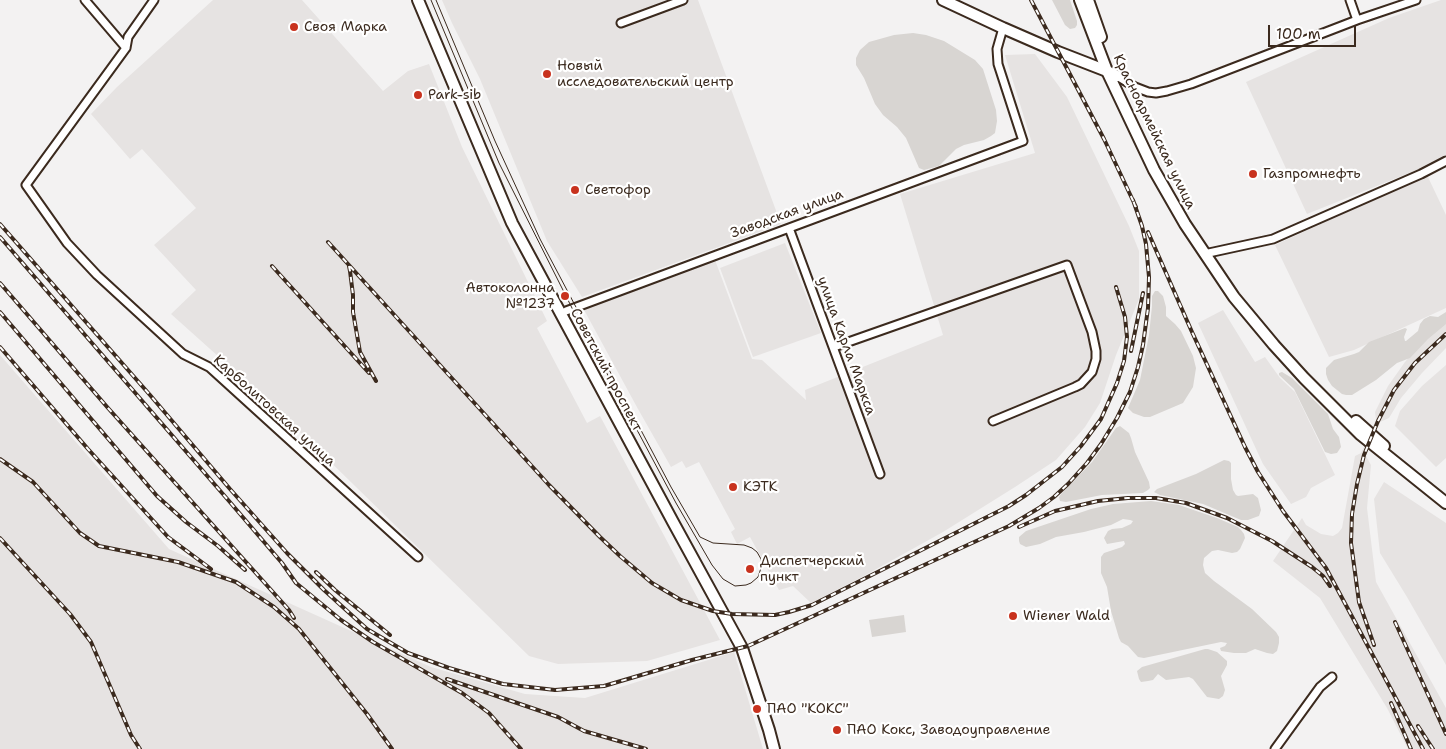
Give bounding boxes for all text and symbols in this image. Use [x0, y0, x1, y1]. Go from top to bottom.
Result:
scale bar [1271, 15, 1358, 47]
place label: Своя Марка [304, 19, 387, 35]
marker: Своя Марка [288, 21, 300, 33]
text: 100 m [1276, 24, 1321, 44]
street label: Красноармейская улица [1109, 52, 1199, 212]
place label: Новый исследовательский центр [557, 58, 734, 90]
marker: Новый исследовательский центр [541, 68, 553, 80]
place label: Park-sib [428, 87, 481, 103]
marker: Park-sib [412, 89, 424, 101]
place label: Газпромнефть [1263, 166, 1361, 182]
marker: Газпромнефть [1247, 168, 1259, 180]
place label: Светофор [585, 182, 651, 198]
marker: Светофор [569, 184, 581, 196]
street label: Заводская улица [728, 186, 846, 242]
street label: улица Карла Маркса [813, 274, 879, 418]
place label: Автоколонна №1237 [466, 280, 555, 312]
marker: Автоколонна №1237 [559, 290, 571, 302]
street label: Советский проспект [566, 306, 646, 434]
street label: Карболитовская улица [209, 352, 339, 470]
place label: КЭТК [743, 479, 778, 495]
marker: КЭТК [727, 481, 739, 493]
place label: Диспетчерский пункт [760, 553, 864, 586]
marker: Диспетчерский пункт [744, 563, 756, 575]
place label: Wiener Wald [1023, 608, 1110, 624]
marker: Wiener Wald [1007, 610, 1019, 622]
place label: ПАО "КОКС" [767, 701, 849, 717]
marker: ПАО "КОКС" [751, 703, 763, 715]
place label: ПАО Кокс, Заводоуправление [847, 722, 1050, 738]
marker: ПАО Кокс, Заводоуправление [831, 724, 843, 736]

